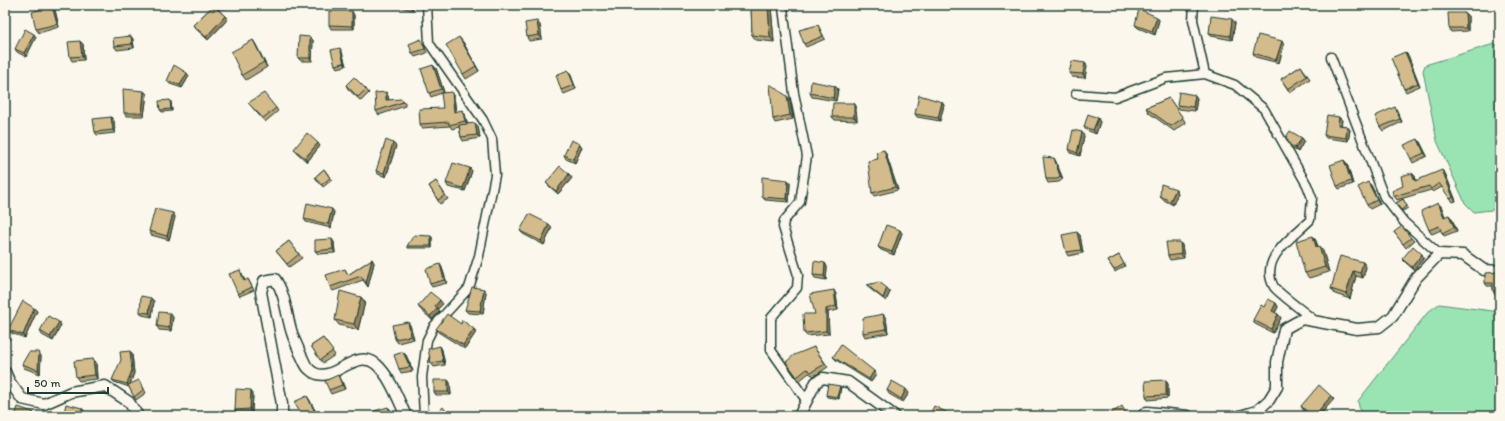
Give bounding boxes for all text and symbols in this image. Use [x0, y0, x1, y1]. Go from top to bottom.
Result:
scale bar [28, 369, 108, 395]
text: 50 m [34, 376, 60, 390]

